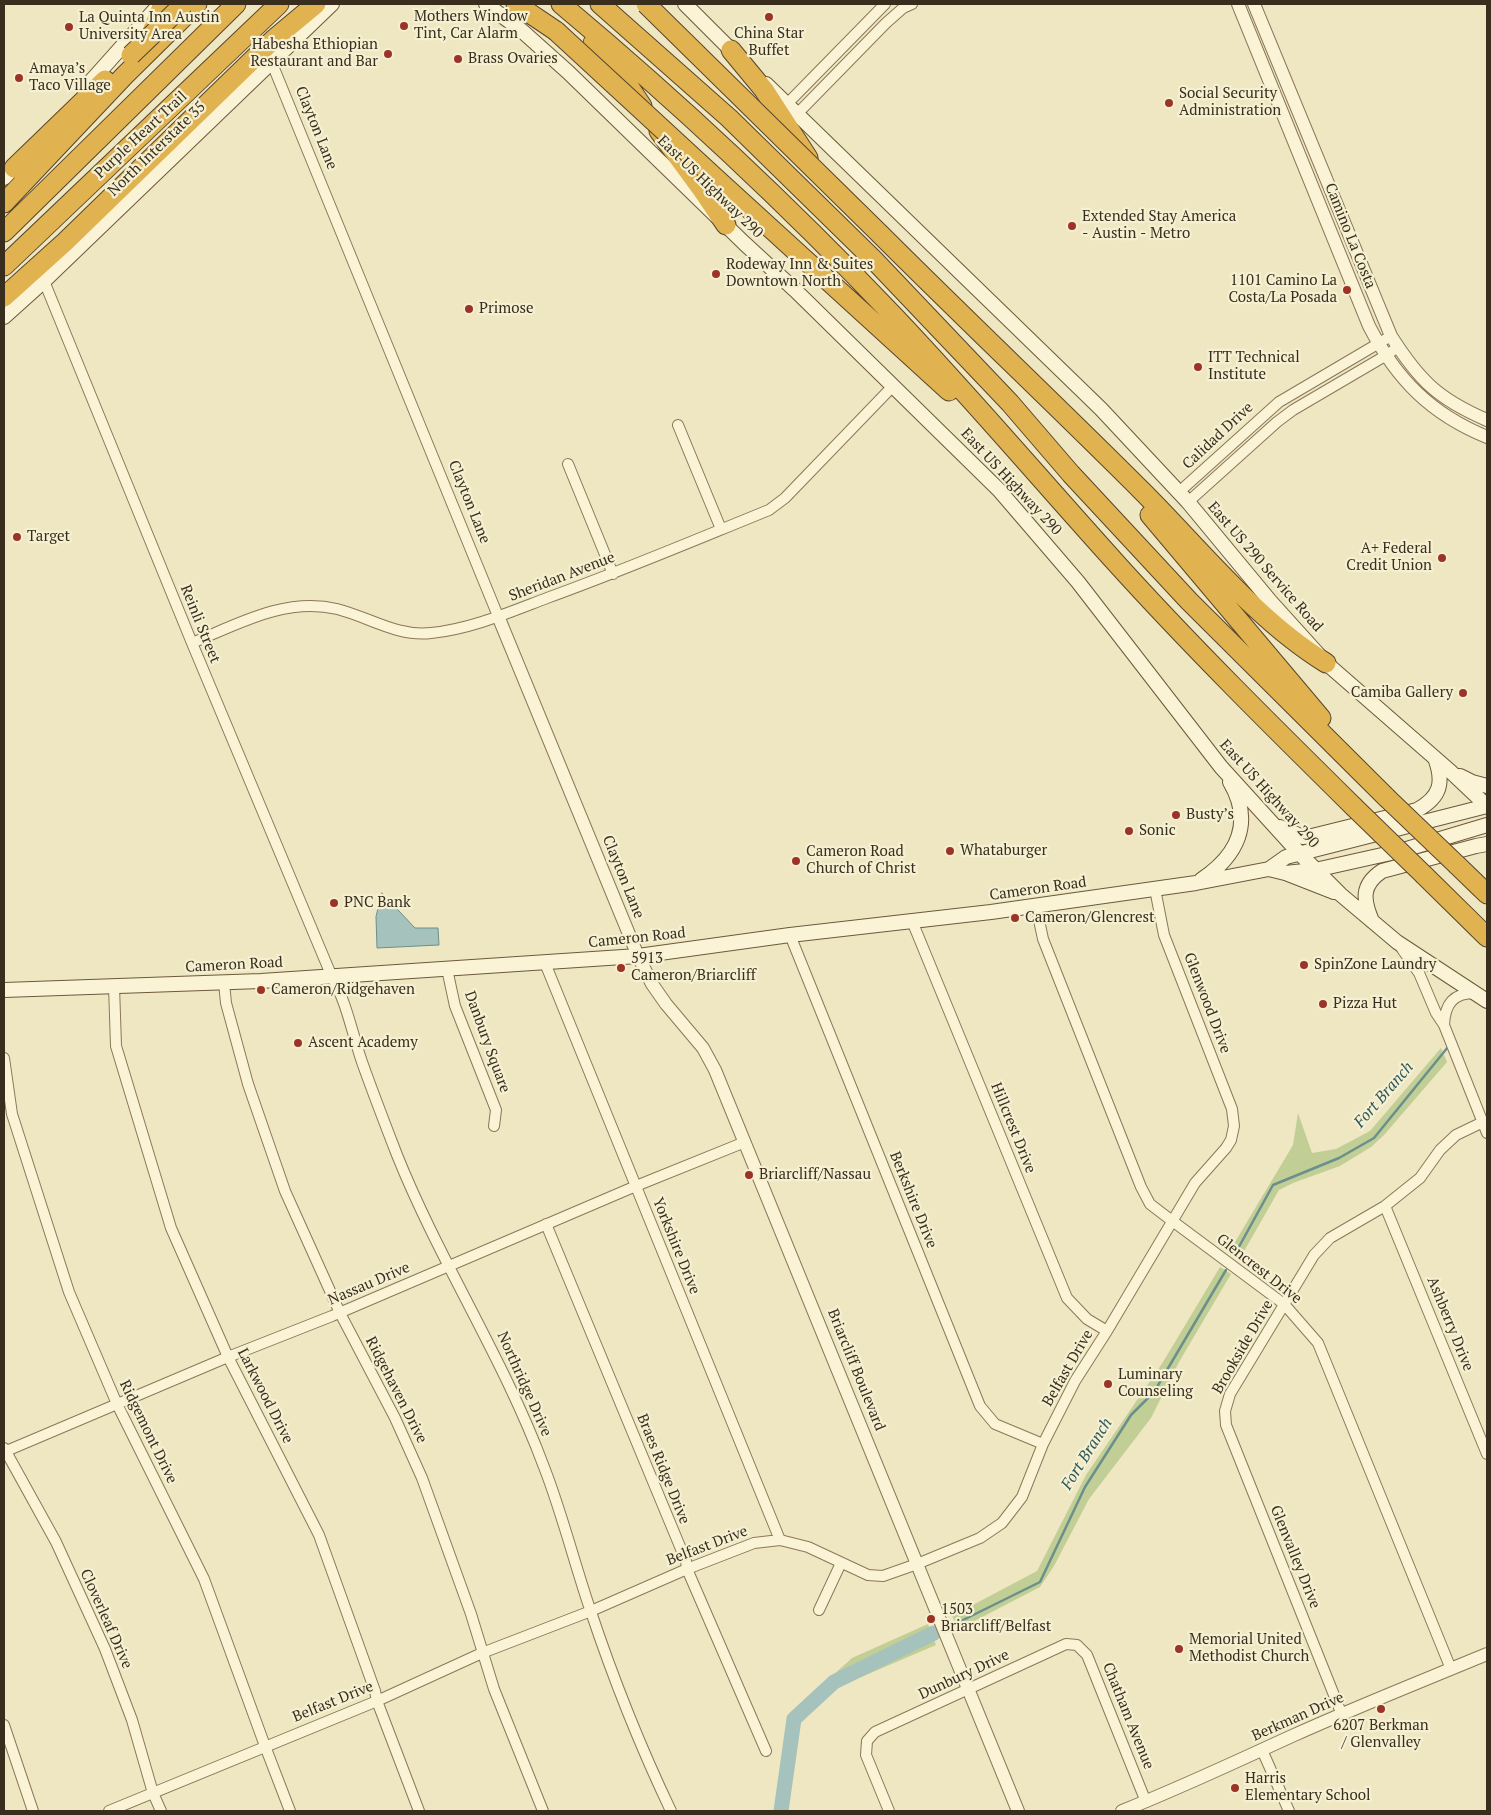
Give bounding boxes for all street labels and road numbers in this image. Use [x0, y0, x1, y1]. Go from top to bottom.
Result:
street label: Clayton Lane [291, 84, 341, 172]
street label: Purple Heart Trail [91, 88, 191, 182]
street label: North Interstate 35 [105, 98, 209, 200]
street label: East US Highway 290 [654, 132, 766, 242]
street label: Camino La Costa [1321, 181, 1379, 291]
street label: Calidad Drive [1179, 399, 1257, 473]
street label: East US Highway 290 [957, 425, 1065, 539]
street label: Clayton Lane [444, 458, 494, 546]
street label: East US 290 Service Road [1204, 498, 1326, 636]
street label: Sheridan Avenue [506, 548, 618, 606]
street label: Reinli Street [176, 582, 224, 666]
street label: East US Highway 290 [1216, 736, 1322, 852]
street label: Clayton Lane [598, 833, 648, 921]
street label: Cameron Road [988, 873, 1088, 905]
street label: Cameron Road [587, 924, 687, 952]
street label: Glenwood Drive [1180, 950, 1234, 1056]
street label: Cameron Road [185, 953, 283, 977]
street label: Danbury Square [460, 989, 514, 1095]
street label: Hillcrest Drive [987, 1080, 1039, 1176]
street label: Berkshire Drive [885, 1149, 941, 1251]
street label: Yorkshire Drive [648, 1195, 704, 1297]
street label: Glencrest Drive [1213, 1230, 1305, 1308]
street label: Nassau Drive [325, 1259, 413, 1309]
street label: Ashberry Drive [1423, 1274, 1477, 1374]
street label: Brookside Drive [1209, 1297, 1277, 1397]
street label: Briarcliff Boulevard [823, 1306, 889, 1434]
street label: Belfast Drive [1039, 1326, 1097, 1410]
street label: Northridge Drive [493, 1329, 555, 1439]
street label: Ridgehaven Drive [361, 1334, 431, 1446]
street label: Larkwood Drive [233, 1345, 297, 1447]
street label: Ridgemont Drive [115, 1377, 181, 1487]
street label: Braes Ridge Drive [633, 1411, 693, 1527]
street label: Glenvalley Drive [1266, 1503, 1324, 1611]
street label: Belfast Drive [664, 1522, 750, 1570]
street label: Cloverleaf Drive [76, 1566, 136, 1672]
street label: Dunbury Drive [916, 1646, 1012, 1704]
street label: Chatham Avenue [1098, 1660, 1158, 1772]
street label: Belfast Drive [290, 1678, 376, 1726]
street label: Berkman Drive [1249, 1689, 1347, 1745]

